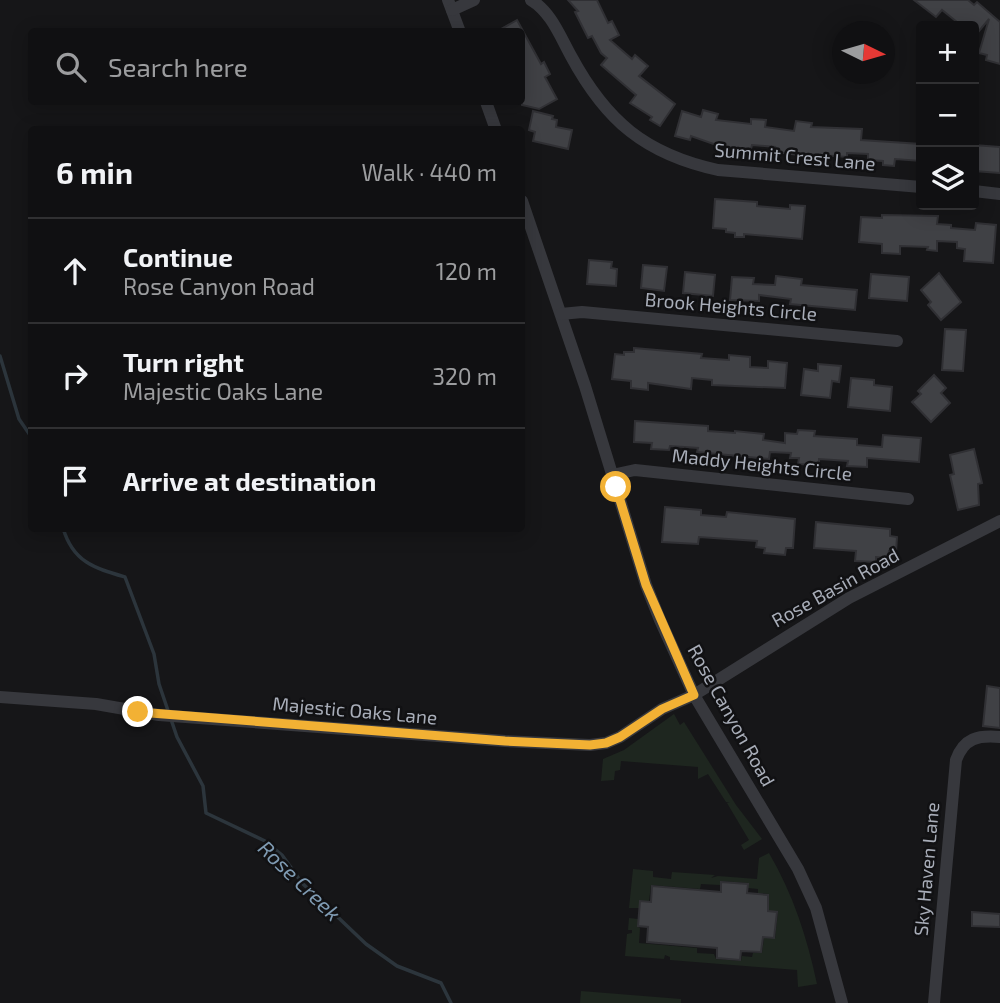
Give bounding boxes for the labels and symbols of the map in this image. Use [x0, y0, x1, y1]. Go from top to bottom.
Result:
north arrow [832, 21, 895, 84]
street label: Summit Crest Lane [713, 137, 877, 175]
street label: Brook Heights Circle [644, 287, 818, 325]
street label: Maddy Heights Circle [671, 443, 853, 485]
route start [600, 471, 631, 502]
street label: Rose Basin Road [767, 542, 903, 632]
street label: Rose Canyon Road [683, 640, 781, 790]
street label: Majestic Oaks Lane [272, 691, 438, 729]
route end [122, 696, 153, 727]
street label: Sky Haven Lane [909, 801, 943, 937]
water label: Rose Creek [254, 835, 346, 925]

